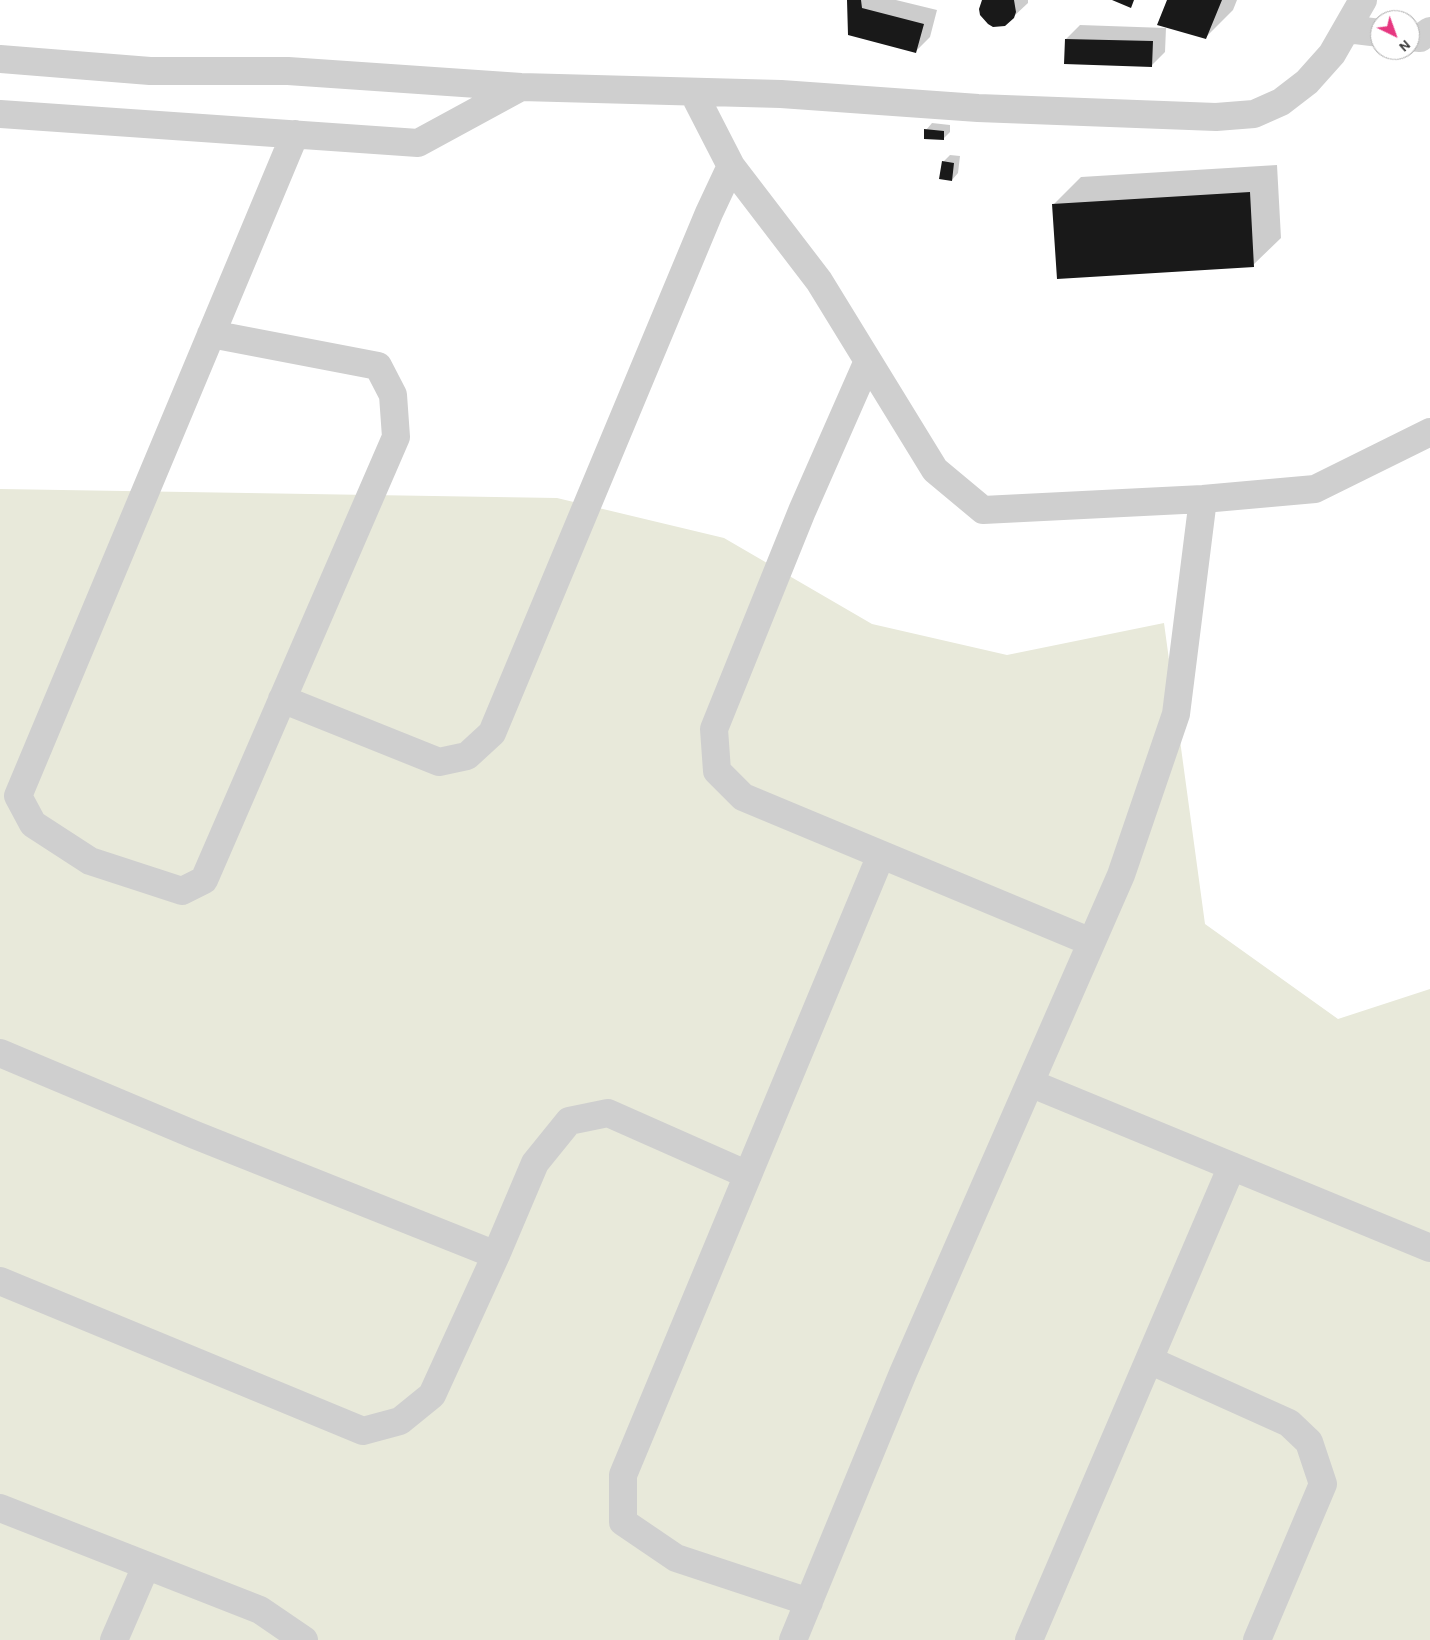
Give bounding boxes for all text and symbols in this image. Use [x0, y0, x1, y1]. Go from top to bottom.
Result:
north arrow [1370, 10, 1420, 60]
text: N [1395, 36, 1414, 55]

